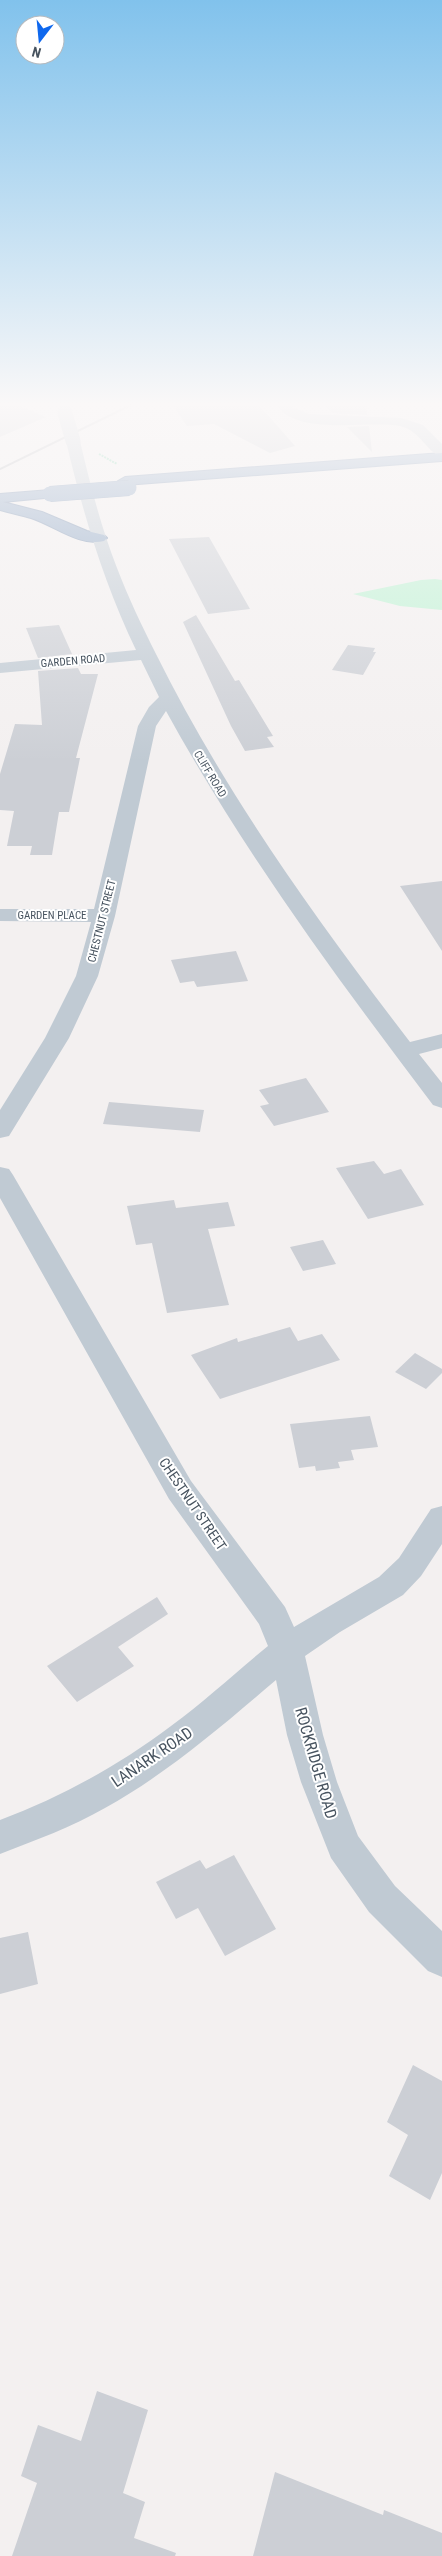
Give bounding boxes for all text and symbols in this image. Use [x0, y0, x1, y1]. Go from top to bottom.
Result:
north arrow [15, 15, 65, 65]
text: N [30, 44, 43, 61]
street label: GARDEN ROAD [40, 652, 106, 670]
street label: CLIFF ROAD [191, 748, 229, 800]
street label: CHESTNUT STREET [85, 878, 119, 964]
street label: GARDEN PLACE [17, 909, 87, 922]
street label: CHESTNUT STREET [156, 1455, 230, 1553]
street label: ROCKRIDGE ROAD [291, 1705, 341, 1821]
street label: LANARK ROAD [108, 1723, 196, 1791]

